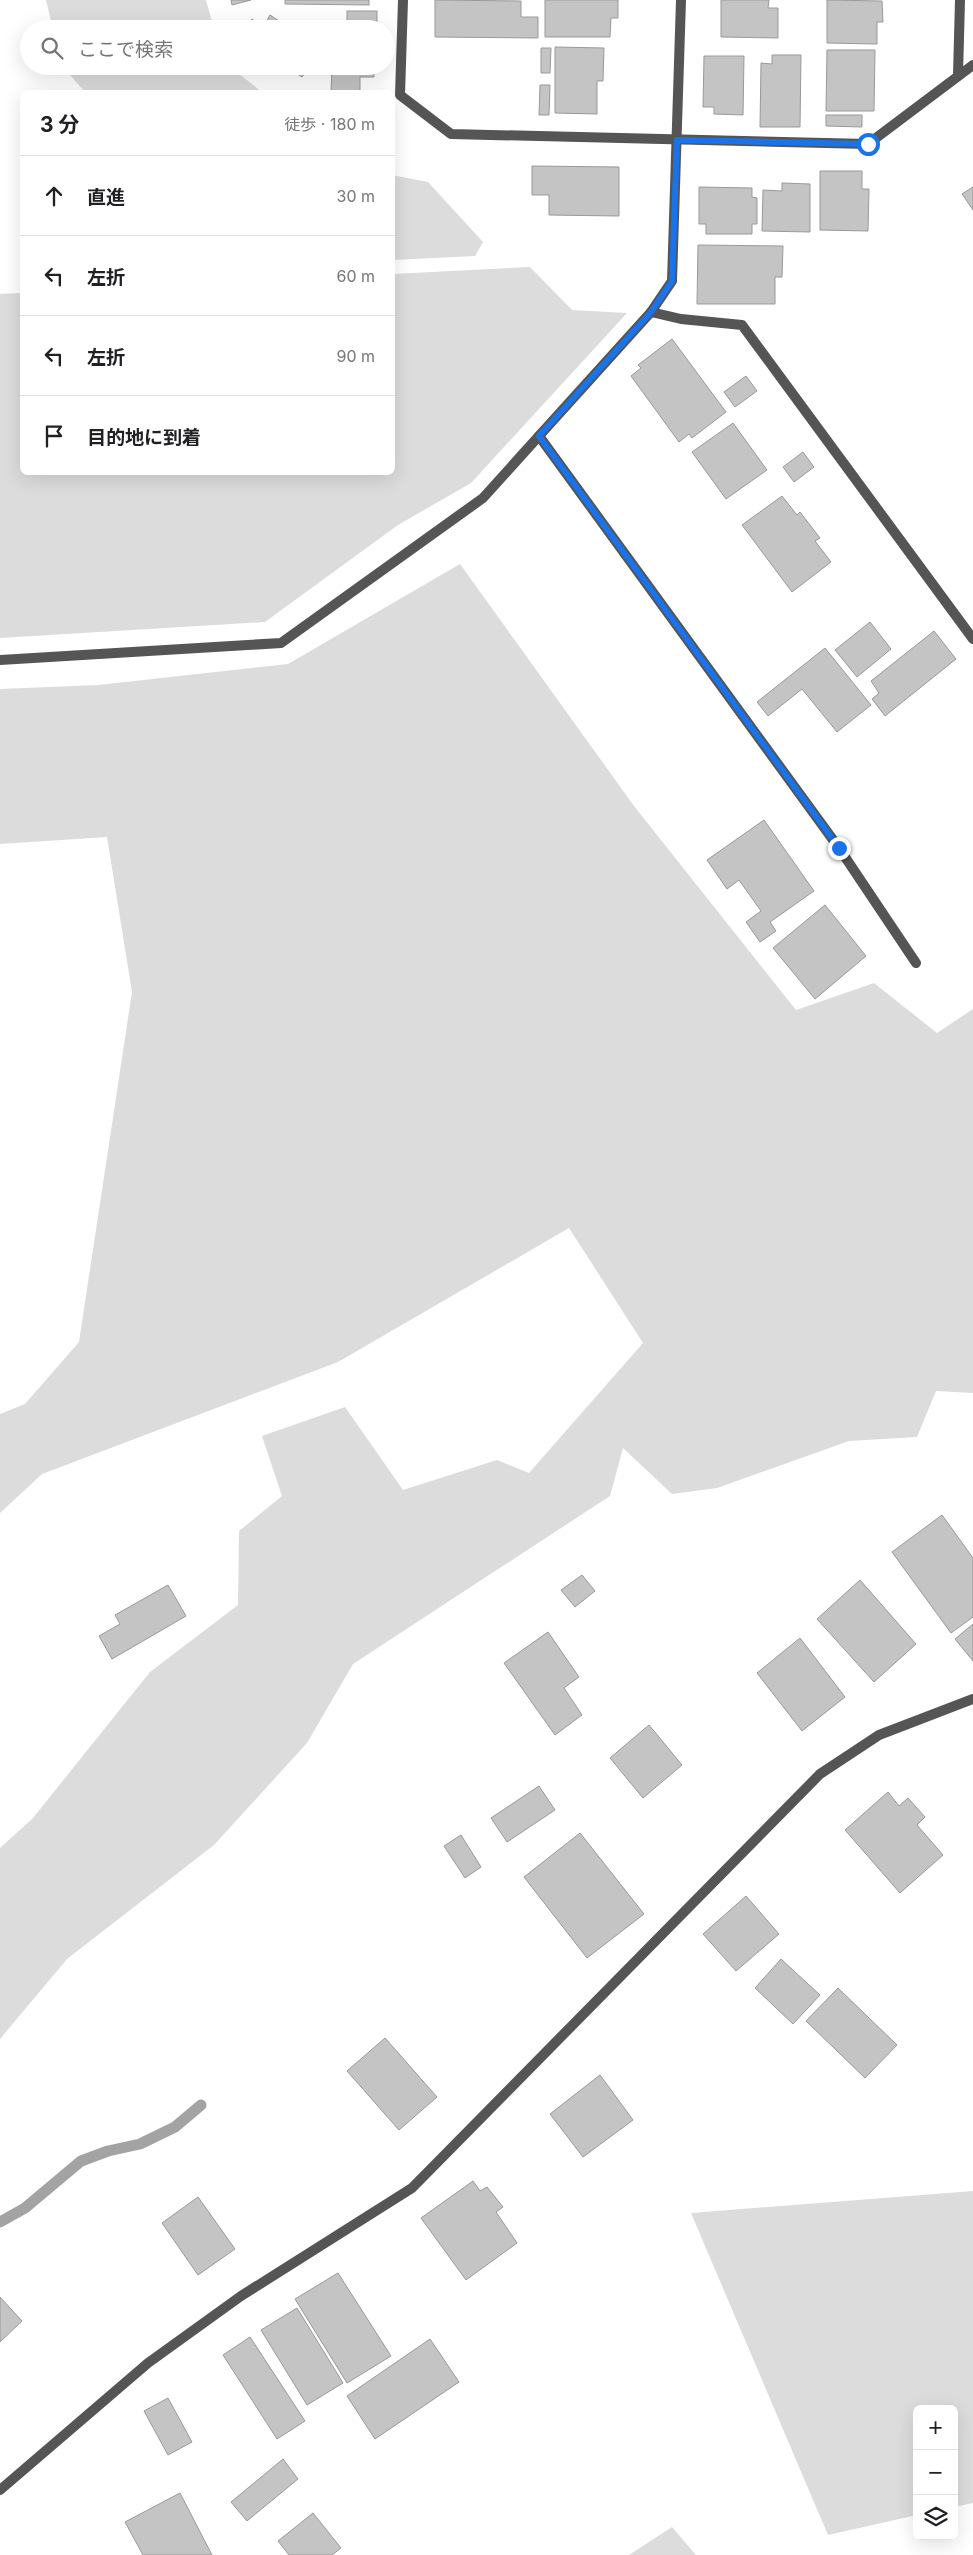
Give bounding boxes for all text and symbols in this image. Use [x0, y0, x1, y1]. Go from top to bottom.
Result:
search box [20, 20, 395, 75]
icon: search [38, 34, 66, 62]
text: ここで検索 [78, 38, 173, 61]
text: 3 分 [40, 112, 80, 137]
text: 徒歩 · 180 m [284, 114, 375, 134]
route start [857, 133, 880, 156]
icon: ahead [40, 182, 68, 210]
text: 直進 [87, 186, 125, 209]
text: 30 m [337, 186, 375, 206]
icon: left [40, 262, 68, 290]
text: 左折 [87, 266, 125, 289]
text: 60 m [336, 266, 375, 286]
icon: left [40, 342, 68, 370]
text: 左折 [87, 346, 125, 369]
text: 90 m [336, 346, 375, 366]
icon: arrive [40, 422, 68, 450]
text: 目的地に到着 [87, 426, 201, 449]
route end [828, 837, 851, 860]
map controls [913, 2405, 958, 2540]
button: + [913, 2405, 958, 2450]
button: − [913, 2450, 958, 2495]
button: layers [913, 2495, 958, 2540]

